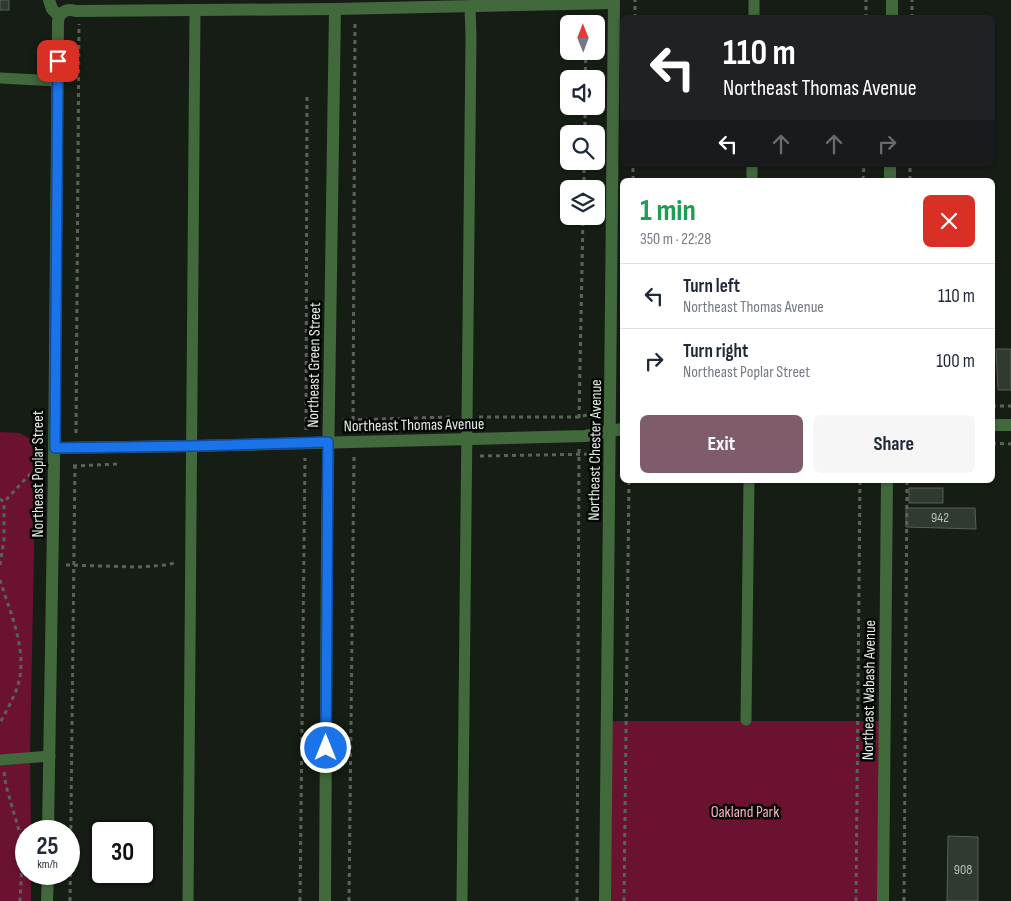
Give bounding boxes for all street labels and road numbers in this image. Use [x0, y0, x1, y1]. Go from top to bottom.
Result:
street label: Northeast Green Street [304, 302, 325, 428]
street label: Northeast Chester Avenue [585, 379, 606, 521]
street label: Northeast Poplar Street [29, 410, 48, 538]
street label: Northeast Thomas Avenue [343, 415, 485, 436]
street label: Northeast Wabash Avenue [859, 620, 880, 760]

